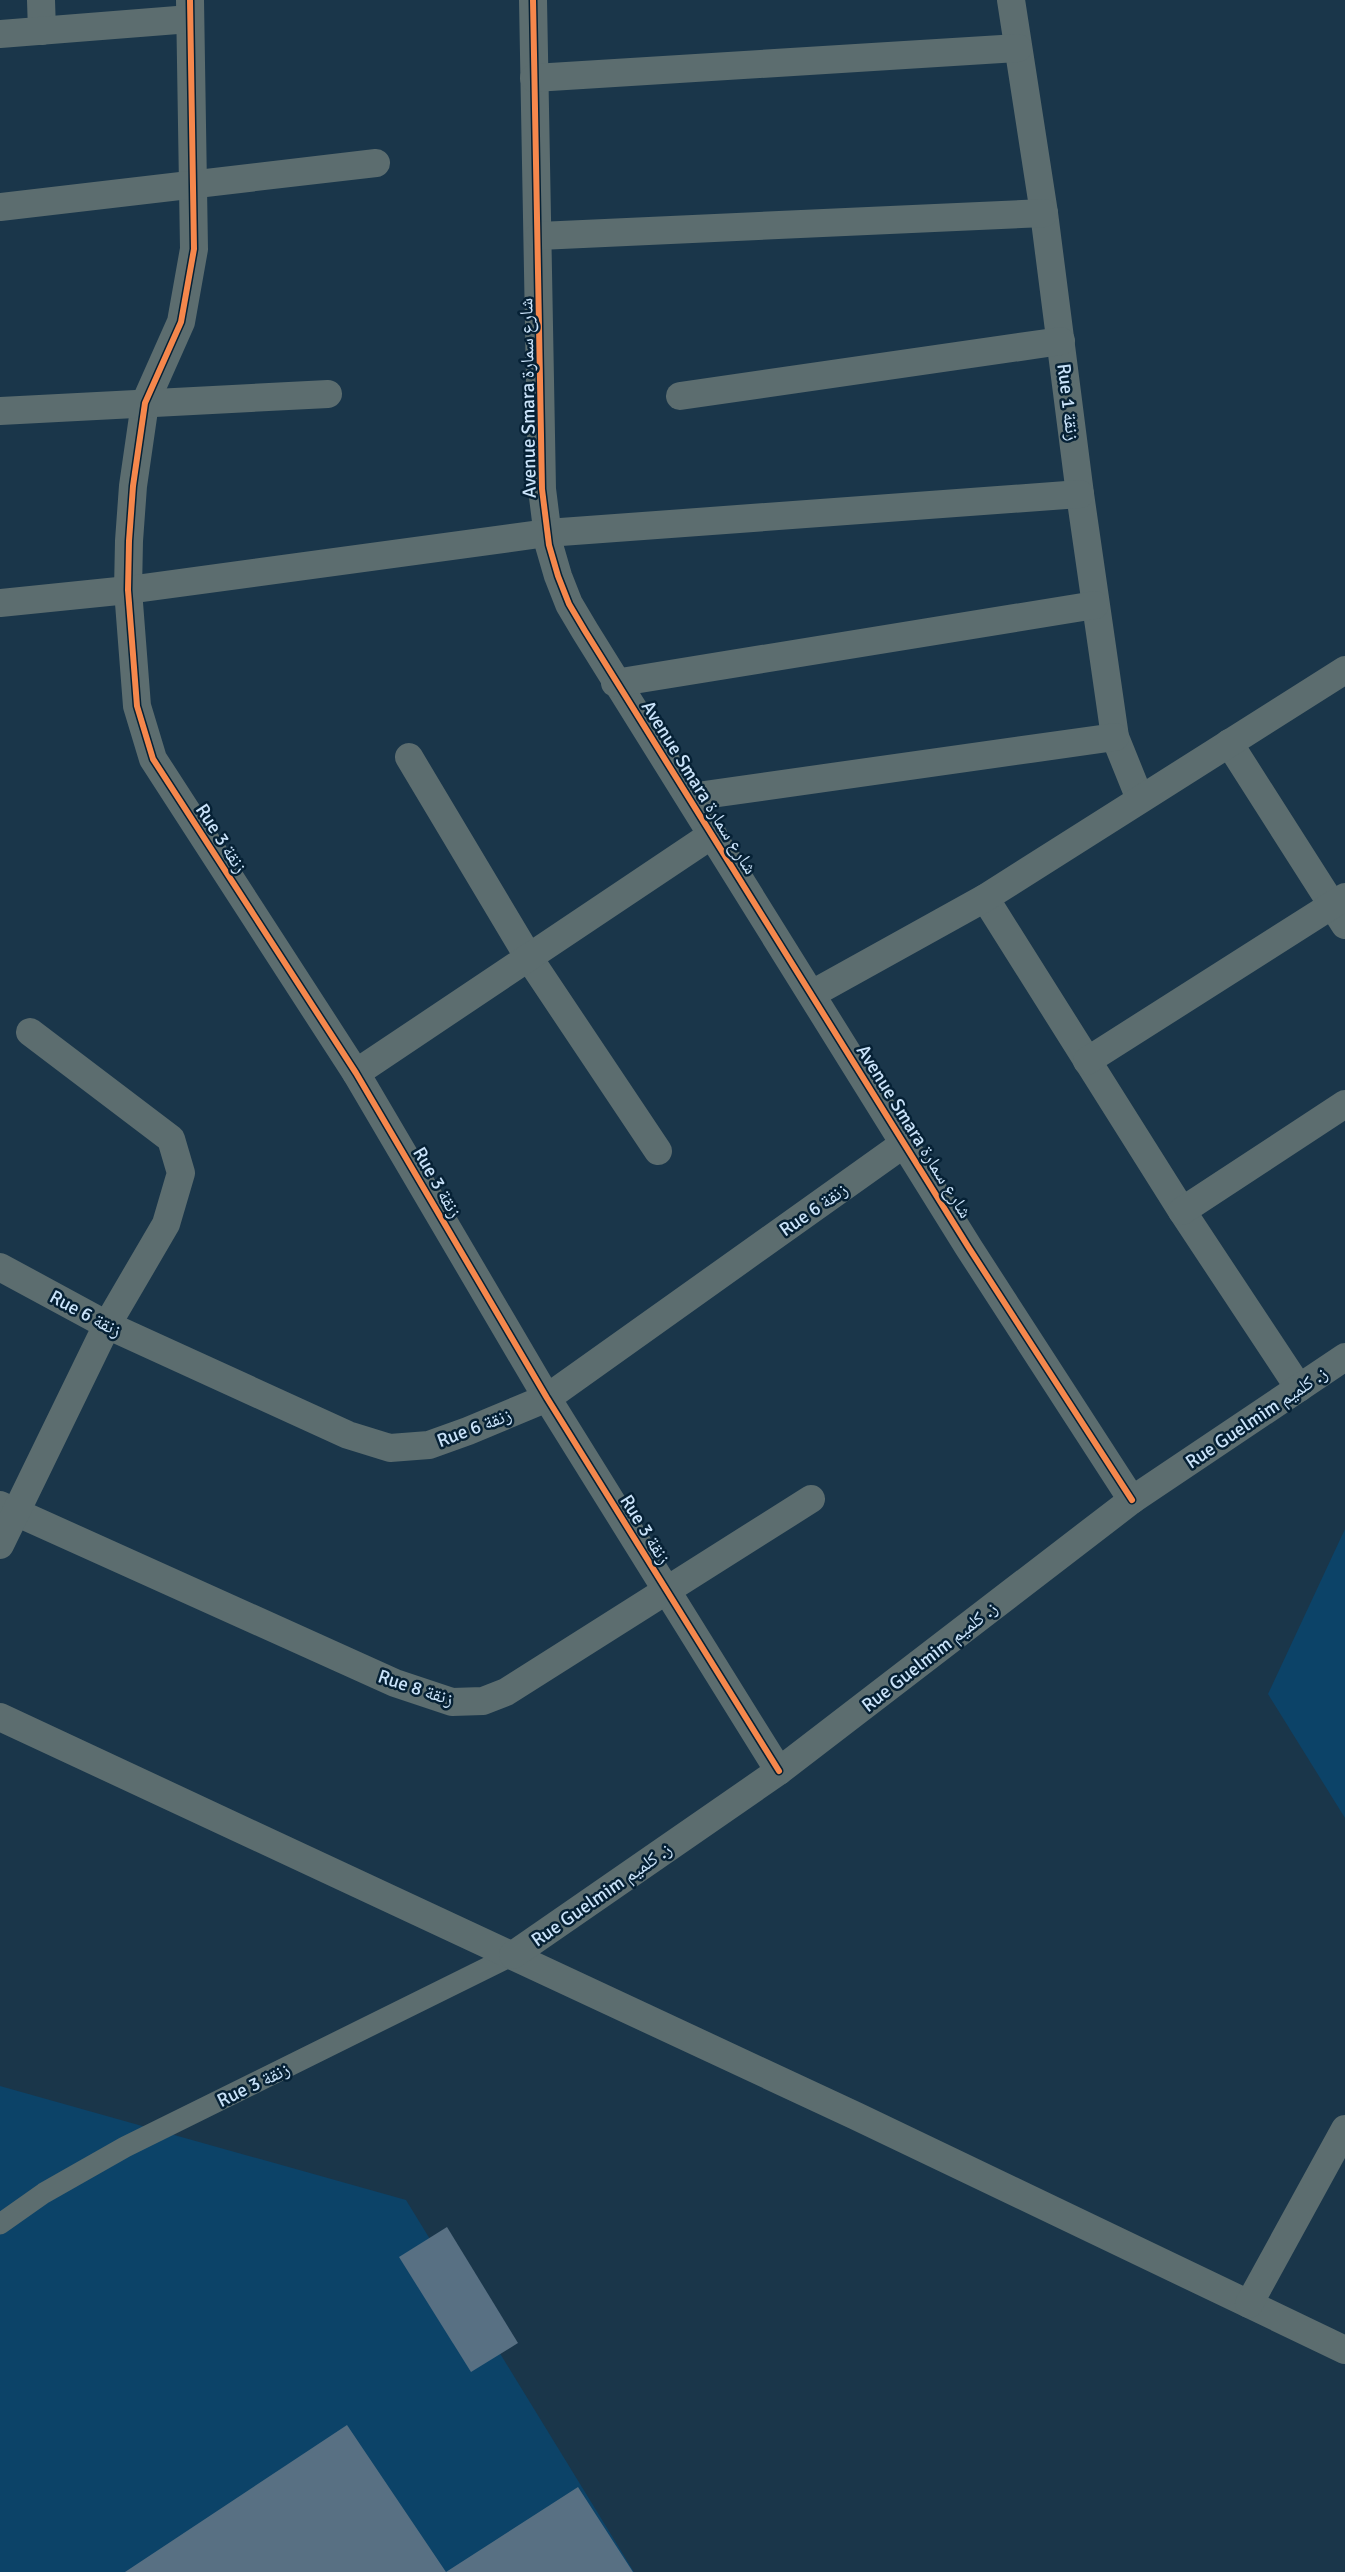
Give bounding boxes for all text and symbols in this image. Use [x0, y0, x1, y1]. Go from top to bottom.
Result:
street label: Avenue Smara شارع سمارة [514, 298, 542, 498]
street label: Rue 1 زنقة [1051, 362, 1085, 442]
street label: Avenue Smara شارع سمارة [636, 696, 762, 879]
street label: Rue 3 زنقة [190, 799, 252, 878]
street label: Avenue Smara شارع سمارة [851, 1040, 977, 1223]
street label: Rue 3 زنقة [407, 1143, 467, 1222]
street label: Rue 6 زنقة [775, 1178, 852, 1242]
street label: Rue 6 زنقة [45, 1285, 126, 1343]
street label: Rue Guelmim ز. كلميم [1181, 1361, 1332, 1474]
street label: Rue 6 زنقة [434, 1403, 515, 1453]
street label: Rue 3 زنقة [614, 1490, 676, 1569]
street label: Rue Guelmim ز. كلميم [857, 1596, 1002, 1717]
street label: Rue 8 زنقة [375, 1664, 456, 1711]
street label: Rue Guelmim ز. كلميم [527, 1837, 676, 1952]
street label: Rue 3 زنقة [213, 2057, 294, 2113]

